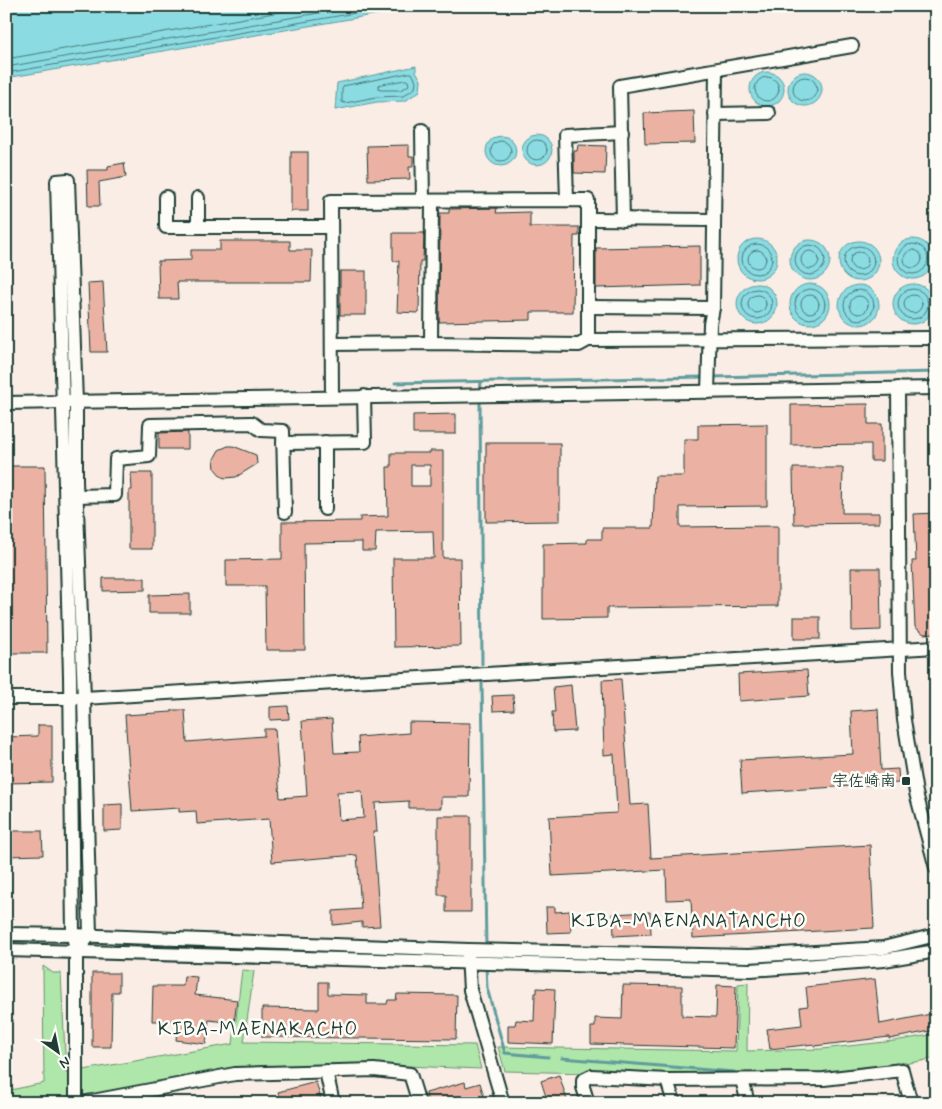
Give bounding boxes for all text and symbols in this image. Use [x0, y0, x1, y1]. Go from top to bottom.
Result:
place label: 宇佐崎南 [832, 771, 896, 792]
marker: 宇佐崎南 [900, 775, 912, 787]
district label: KIBA-MAENANATANCHO [571, 909, 807, 934]
district label: KIBA-MAENAKACHO [158, 1017, 358, 1042]
north arrow [32, 1026, 82, 1076]
text: N [56, 1052, 73, 1072]

